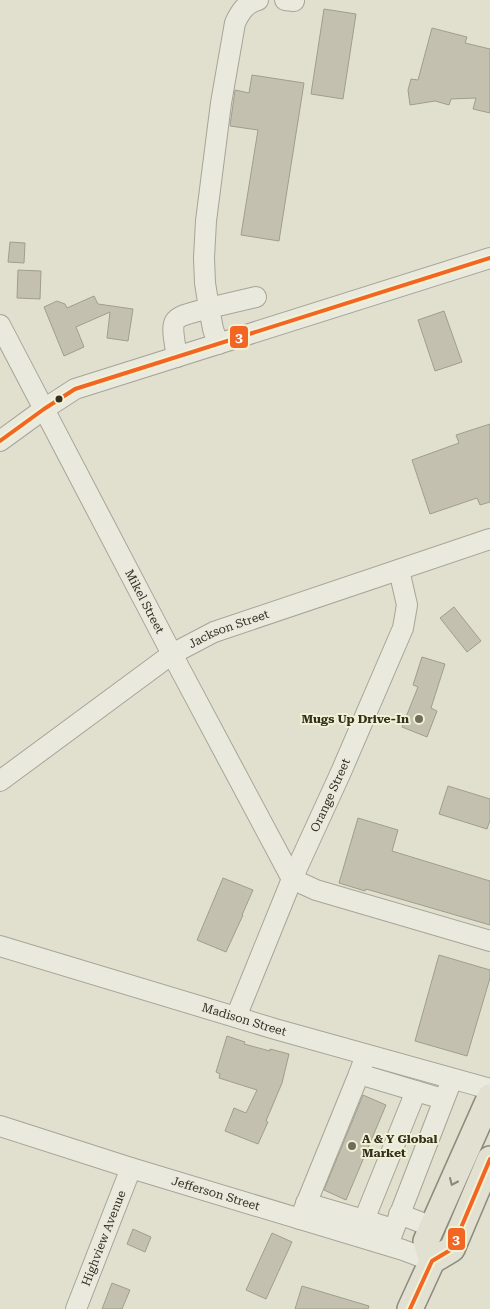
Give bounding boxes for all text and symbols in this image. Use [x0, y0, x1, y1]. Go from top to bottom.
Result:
line badge: 3 [229, 325, 249, 349]
text: 3 [235, 329, 243, 345]
unlabelled marker [54, 394, 64, 404]
street label: Mikel Street [122, 567, 167, 636]
street label: Jackson Street [186, 607, 271, 651]
place label: Mugs Up Drive-In [301, 712, 409, 726]
marker: Mugs Up Drive-In [413, 713, 425, 725]
street label: Orange Street [307, 756, 353, 834]
street label: Madison Street [200, 1000, 288, 1039]
place label: A & Y Global Market [362, 1132, 437, 1160]
marker: A & Y Global Market [346, 1140, 358, 1152]
street label: Jefferson Street [170, 1174, 262, 1214]
one-way arrow [448, 1177, 459, 1186]
street label: Highview Avenue [79, 1188, 129, 1288]
line badge: 3 [447, 1227, 466, 1251]
text: 3 [452, 1231, 460, 1247]

